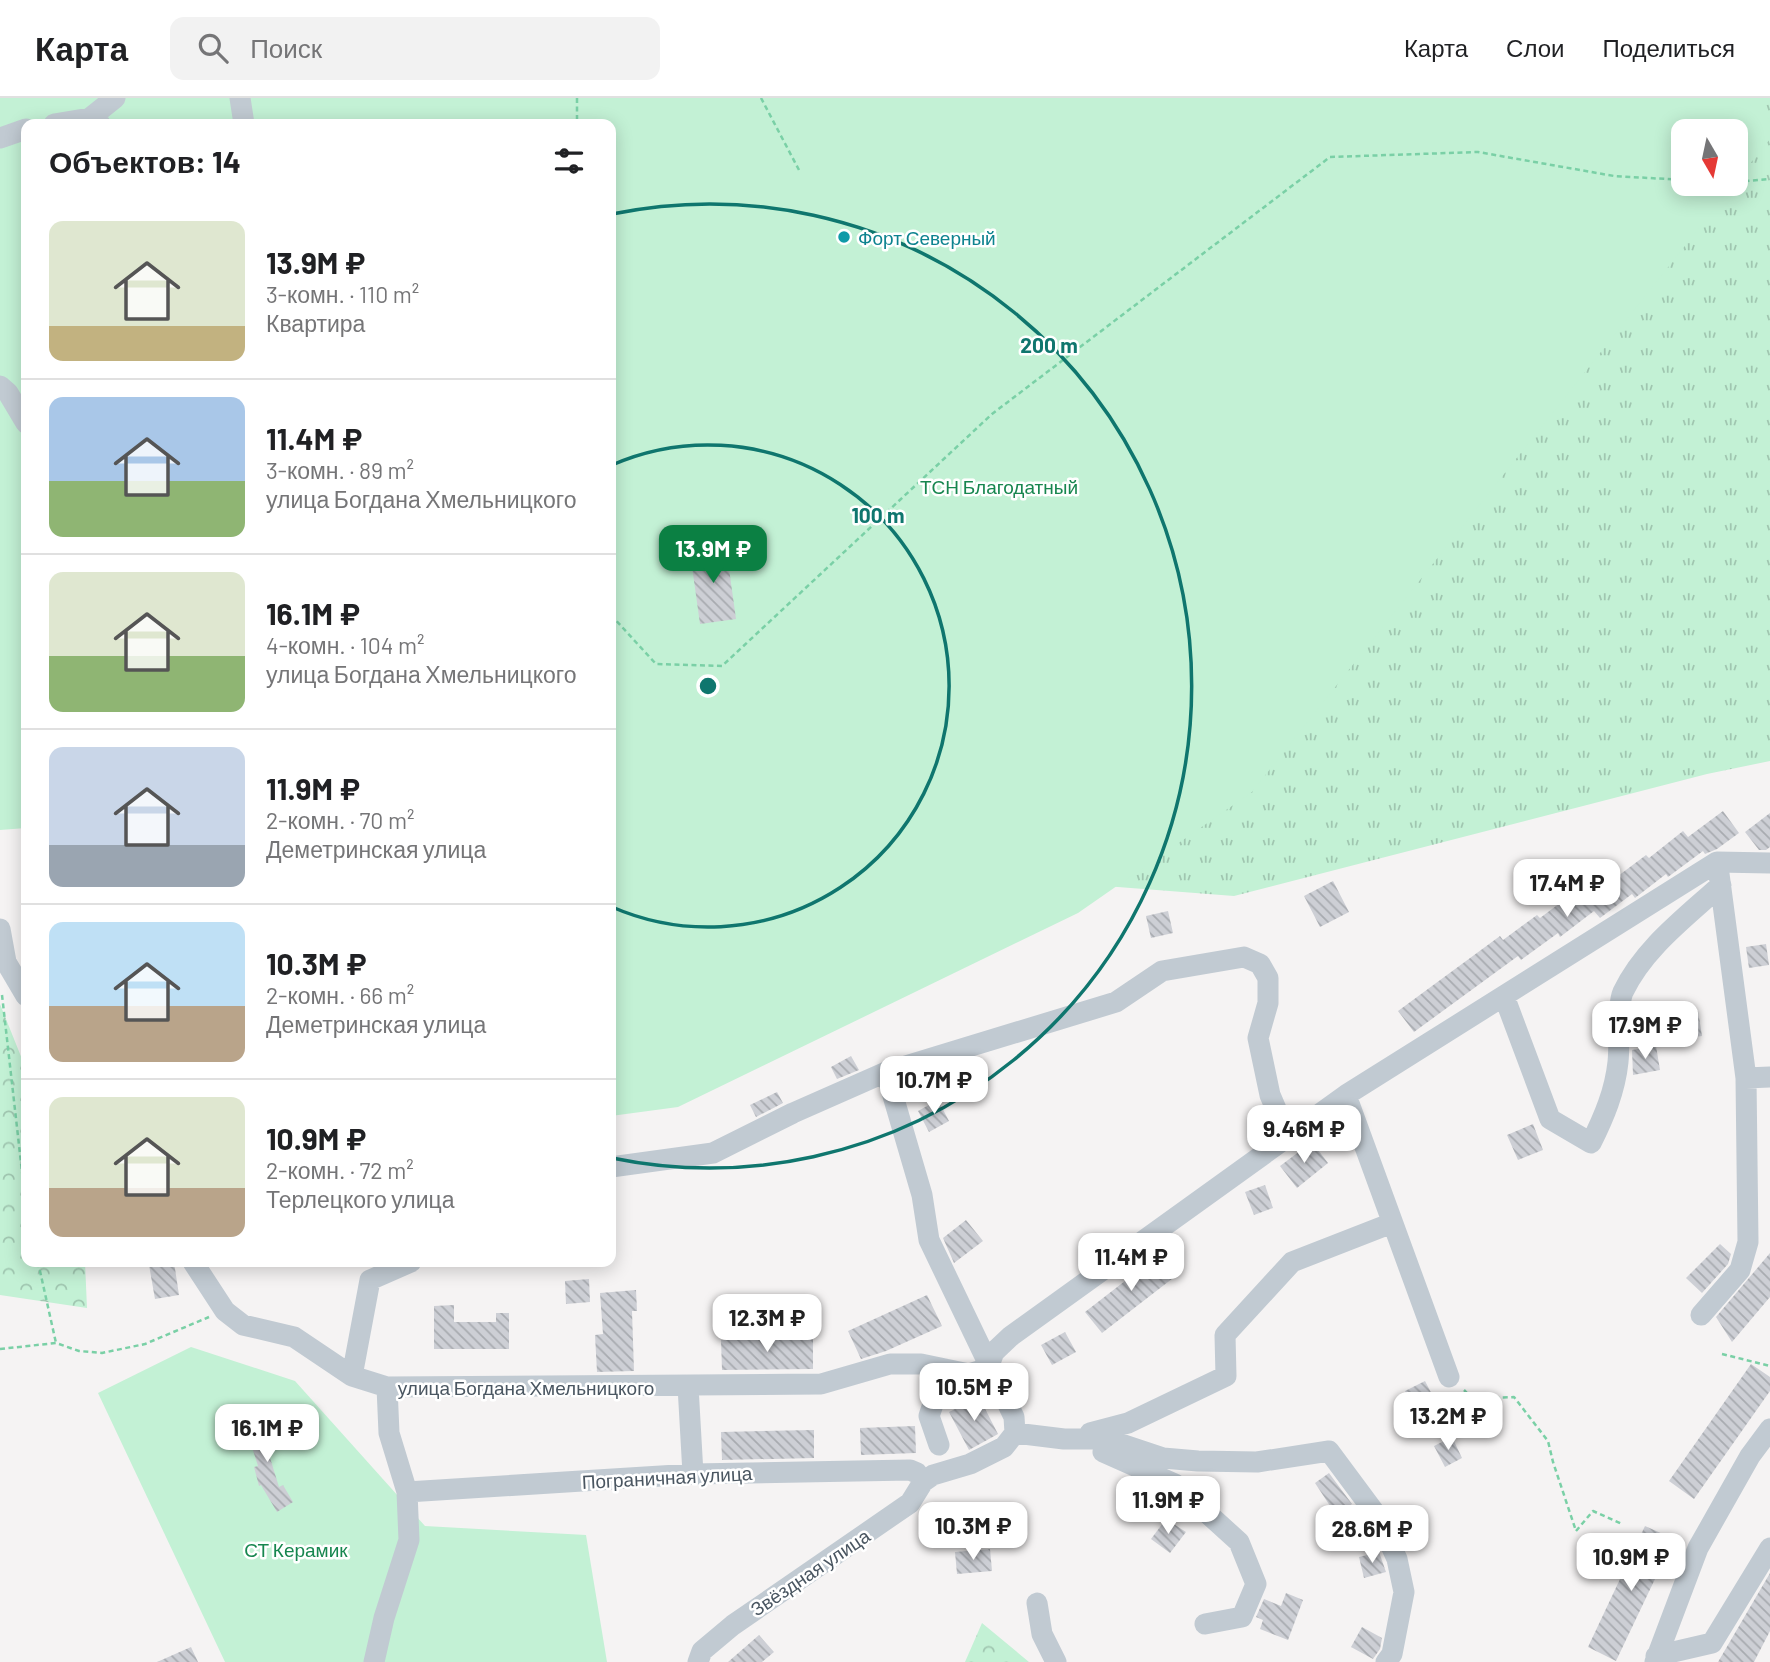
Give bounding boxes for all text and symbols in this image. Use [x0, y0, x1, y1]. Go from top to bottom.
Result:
search box [170, 17, 660, 80]
text: Карта [35, 28, 128, 68]
icon: search [194, 29, 232, 67]
text: Поиск [250, 32, 322, 63]
text: Карта [1404, 33, 1468, 62]
text: Слои [1506, 33, 1564, 62]
text: Поделиться [1602, 33, 1735, 62]
north arrow [1671, 119, 1748, 196]
map controls [1671, 119, 1748, 196]
icon: filters [550, 142, 588, 180]
text: Объектов: 14 [49, 143, 241, 179]
place label: Форт Северный [858, 226, 996, 249]
marker: Форт Северный [836, 229, 852, 245]
text: 13.9M ₽ [266, 244, 365, 280]
icon: home [105, 249, 189, 333]
text: 3-комн. · 110 m² [266, 280, 419, 308]
text: Квартира [266, 309, 365, 337]
text: 200 m [1020, 332, 1078, 357]
text: 11.4M ₽ [266, 420, 362, 456]
icon: home [105, 425, 189, 509]
text: 3-комн. · 89 m² [266, 456, 414, 484]
park label: ТСН Благодатный [920, 475, 1078, 498]
text: улица Богдана Хмельницкого [266, 485, 576, 513]
text: 100 m [851, 502, 905, 527]
pin: 13.9M ₽ [648, 526, 778, 585]
text: 13.9M ₽ [675, 534, 751, 562]
text: 16.1M ₽ [266, 595, 360, 631]
icon: home [105, 600, 189, 684]
text: 4-комн. · 104 m² [266, 631, 425, 659]
text: улица Богдана Хмельницкого [266, 660, 576, 688]
centre of rings [696, 674, 720, 698]
text: 11.9M ₽ [266, 770, 360, 806]
icon: home [105, 775, 189, 859]
text: 2-комн. · 70 m² [266, 806, 414, 834]
text: Деметринская улица [266, 835, 486, 863]
pin: 17.4M ₽ [1502, 860, 1632, 919]
text: 17.4M ₽ [1529, 868, 1605, 896]
text: 10.3M ₽ [266, 945, 367, 981]
icon: home [105, 950, 189, 1034]
text: 2-комн. · 66 m² [266, 981, 414, 1009]
pin: 17.9M ₽ [1580, 1002, 1710, 1061]
text: Деметринская улица [266, 1010, 486, 1038]
text: 17.9M ₽ [1608, 1010, 1682, 1038]
pin: 10.7M ₽ [869, 1056, 999, 1116]
text: 10.7M ₽ [896, 1065, 972, 1093]
pin: 9.46M ₽ [1239, 1105, 1369, 1165]
text: 9.46M ₽ [1263, 1114, 1345, 1142]
text: 10.9M ₽ [266, 1120, 366, 1156]
icon: home [105, 1125, 189, 1209]
text: 2-комн. · 72 m² [266, 1156, 414, 1184]
text: Терлецкого улица [266, 1185, 455, 1213]
pin: 11.4M ₽ [1066, 1234, 1196, 1293]
text: 11.4M ₽ [1094, 1242, 1168, 1270]
pin: 12.3M ₽ [702, 1294, 832, 1354]
text: 12.3M ₽ [729, 1303, 805, 1331]
pin: 10.5M ₽ [909, 1364, 1039, 1423]
text: 10.5M ₽ [935, 1372, 1013, 1400]
street label: улица Богдана Хмельницкого [398, 1376, 654, 1399]
pin: 13.2M ₽ [1383, 1392, 1513, 1452]
text: 13.2M ₽ [1410, 1401, 1486, 1429]
pin: 16.1M ₽ [202, 1404, 332, 1464]
text: 16.1M ₽ [231, 1413, 303, 1441]
street label: Пограничная улица [581, 1461, 753, 1493]
pin: 11.9M ₽ [1103, 1476, 1233, 1536]
text: 11.9M ₽ [1132, 1485, 1204, 1513]
pin: 10.3M ₽ [908, 1502, 1038, 1562]
pin: 28.6M ₽ [1307, 1506, 1437, 1565]
text: 10.3M ₽ [934, 1511, 1012, 1539]
text: 28.6M ₽ [1331, 1514, 1413, 1542]
street label: Звёздная улица [746, 1523, 874, 1620]
pin: 10.9M ₽ [1566, 1534, 1696, 1593]
park label: СТ Керамик [244, 1538, 348, 1561]
text: 10.9M ₽ [1593, 1542, 1669, 1570]

